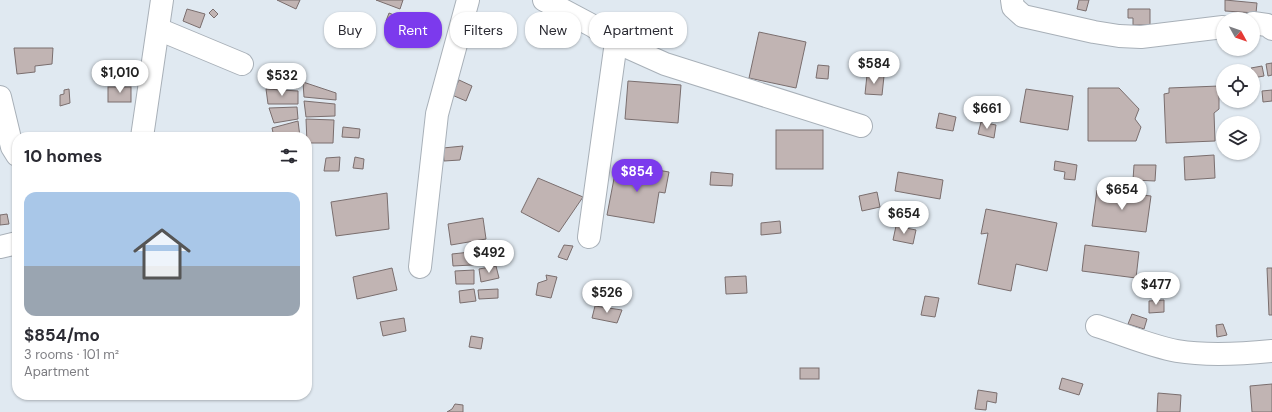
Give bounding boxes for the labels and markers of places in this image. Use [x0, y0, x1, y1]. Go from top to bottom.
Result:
pin: $584 [850, 51, 898, 85]
pin: $1,010 [87, 60, 153, 94]
pin: $532 [258, 63, 306, 97]
pin: $661 [963, 96, 1011, 130]
pin: $854 [613, 159, 661, 193]
pin: $654 [1098, 177, 1146, 211]
pin: $654 [880, 201, 928, 235]
pin: $492 [465, 240, 513, 274]
pin: $477 [1132, 272, 1180, 306]
pin: $526 [583, 280, 631, 314]

